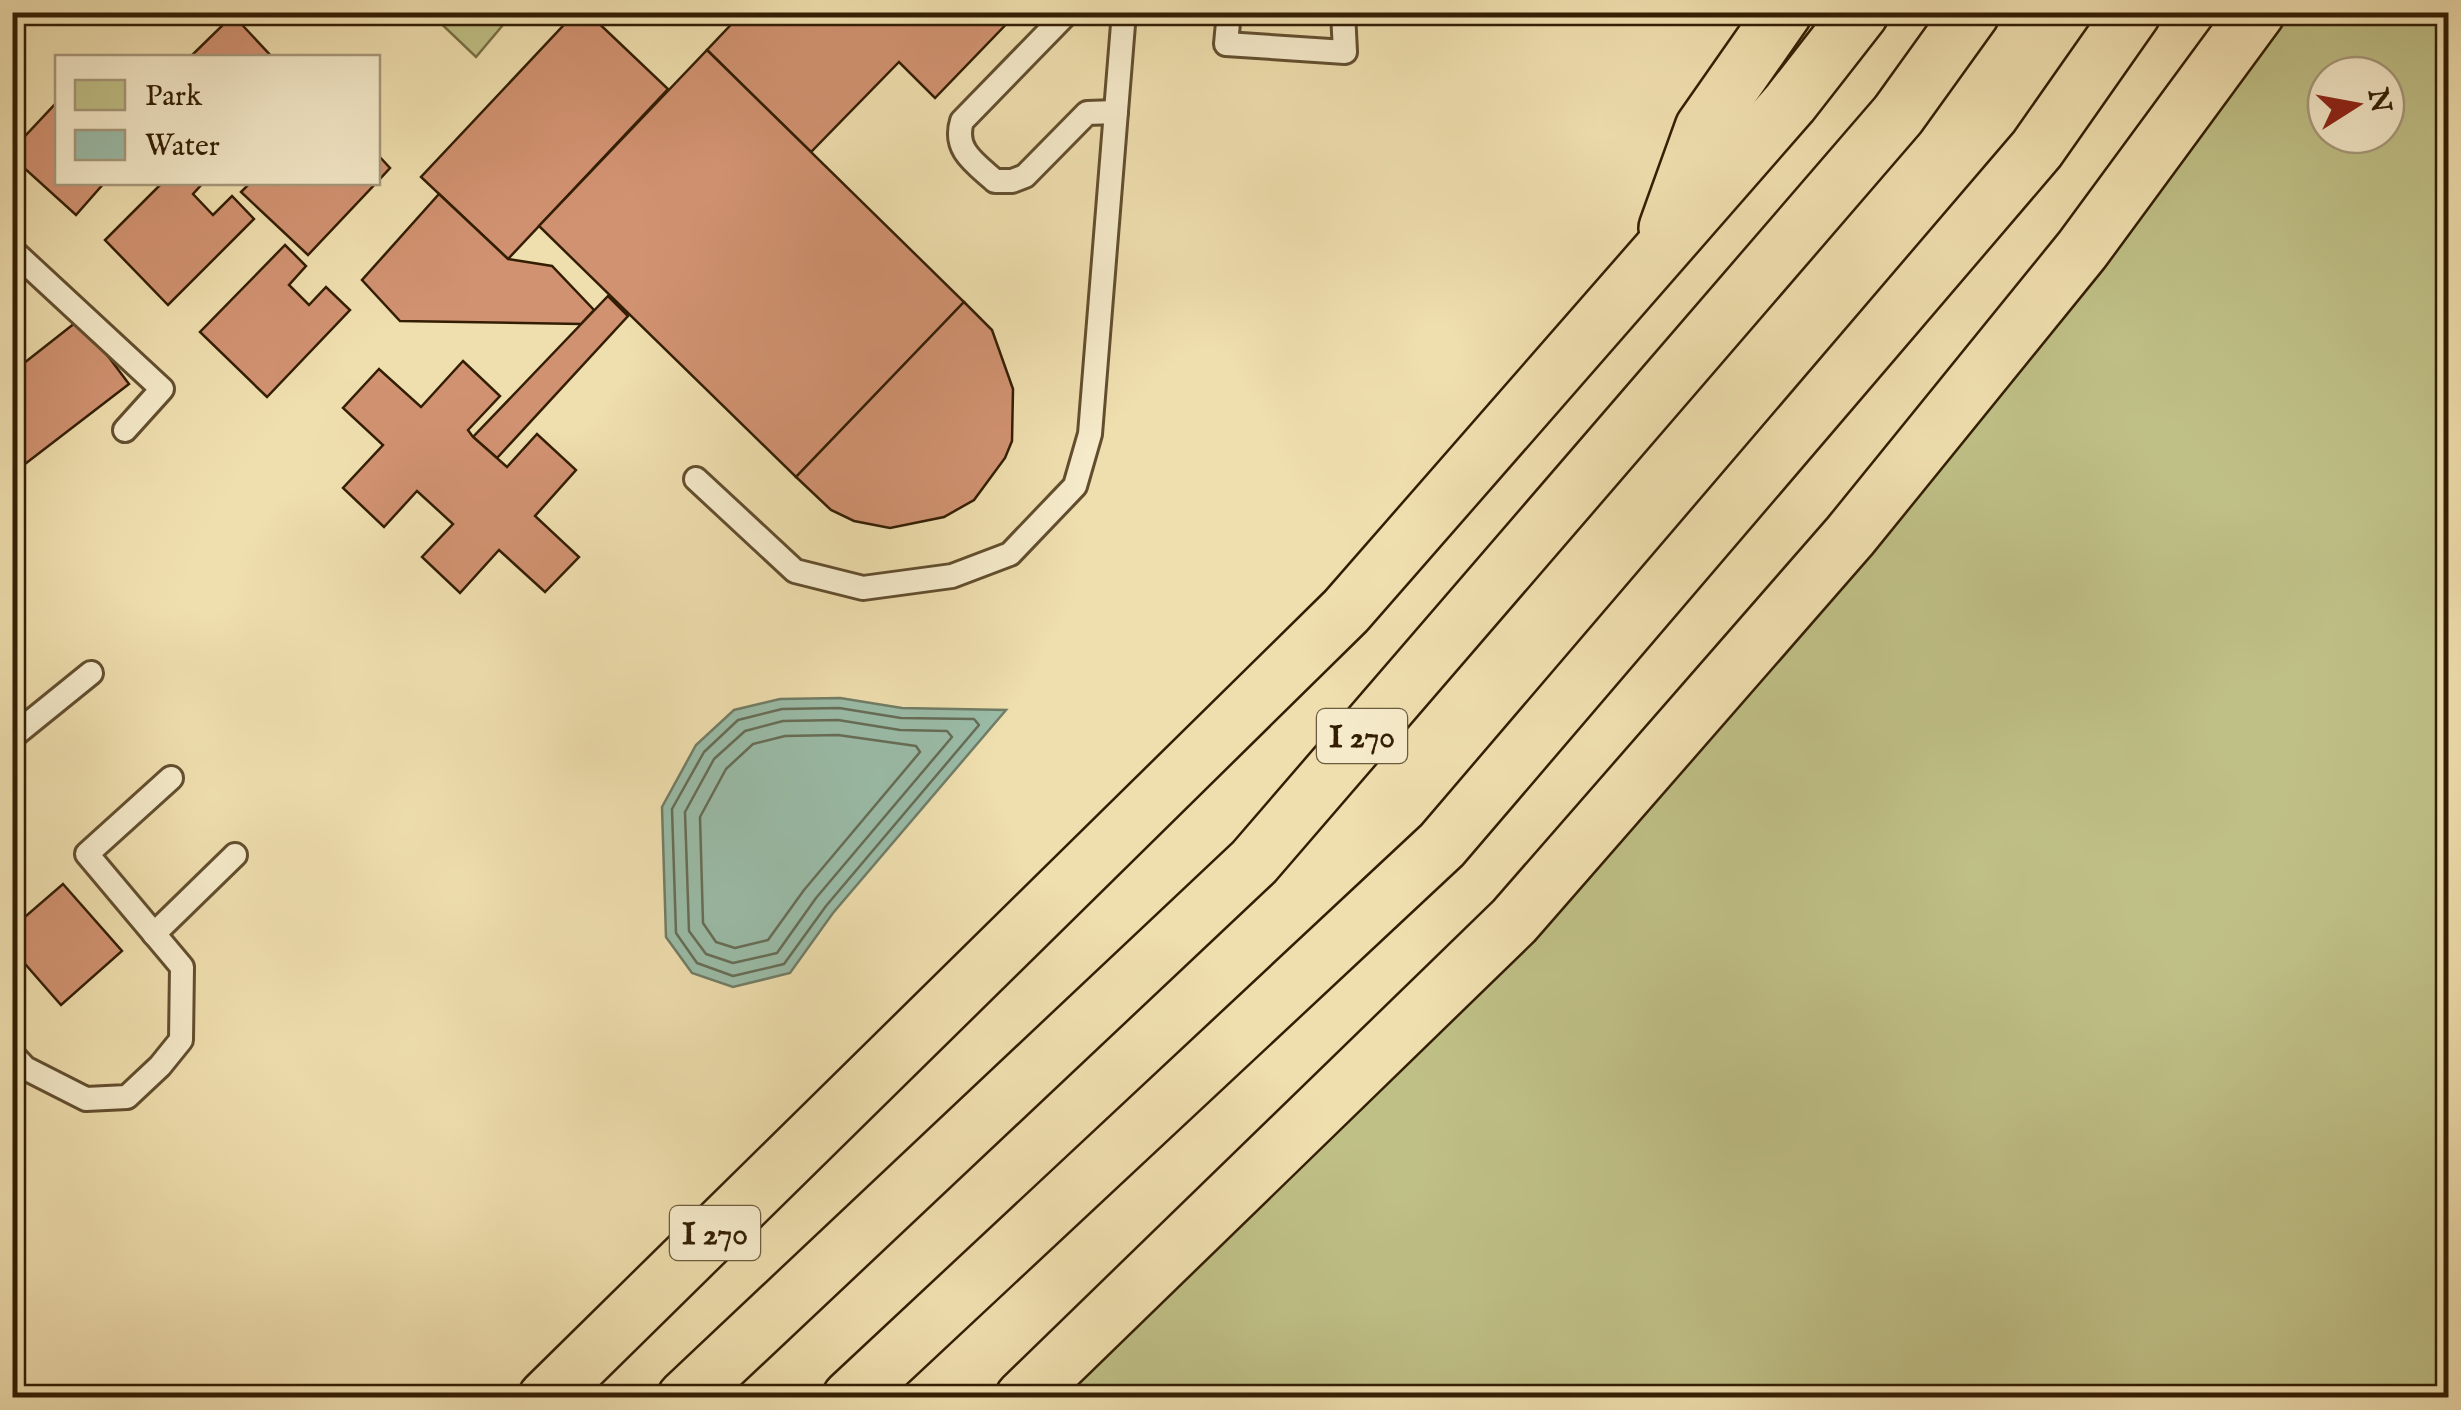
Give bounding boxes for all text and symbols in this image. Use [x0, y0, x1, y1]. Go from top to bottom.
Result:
legend [55, 55, 380, 185]
north arrow [2306, 55, 2406, 155]
text: Park [145, 78, 203, 116]
text: N [2358, 84, 2398, 116]
text: Water [145, 128, 220, 166]
road number: I 270 [1317, 709, 1407, 763]
road number: I 270 [670, 1206, 760, 1260]

